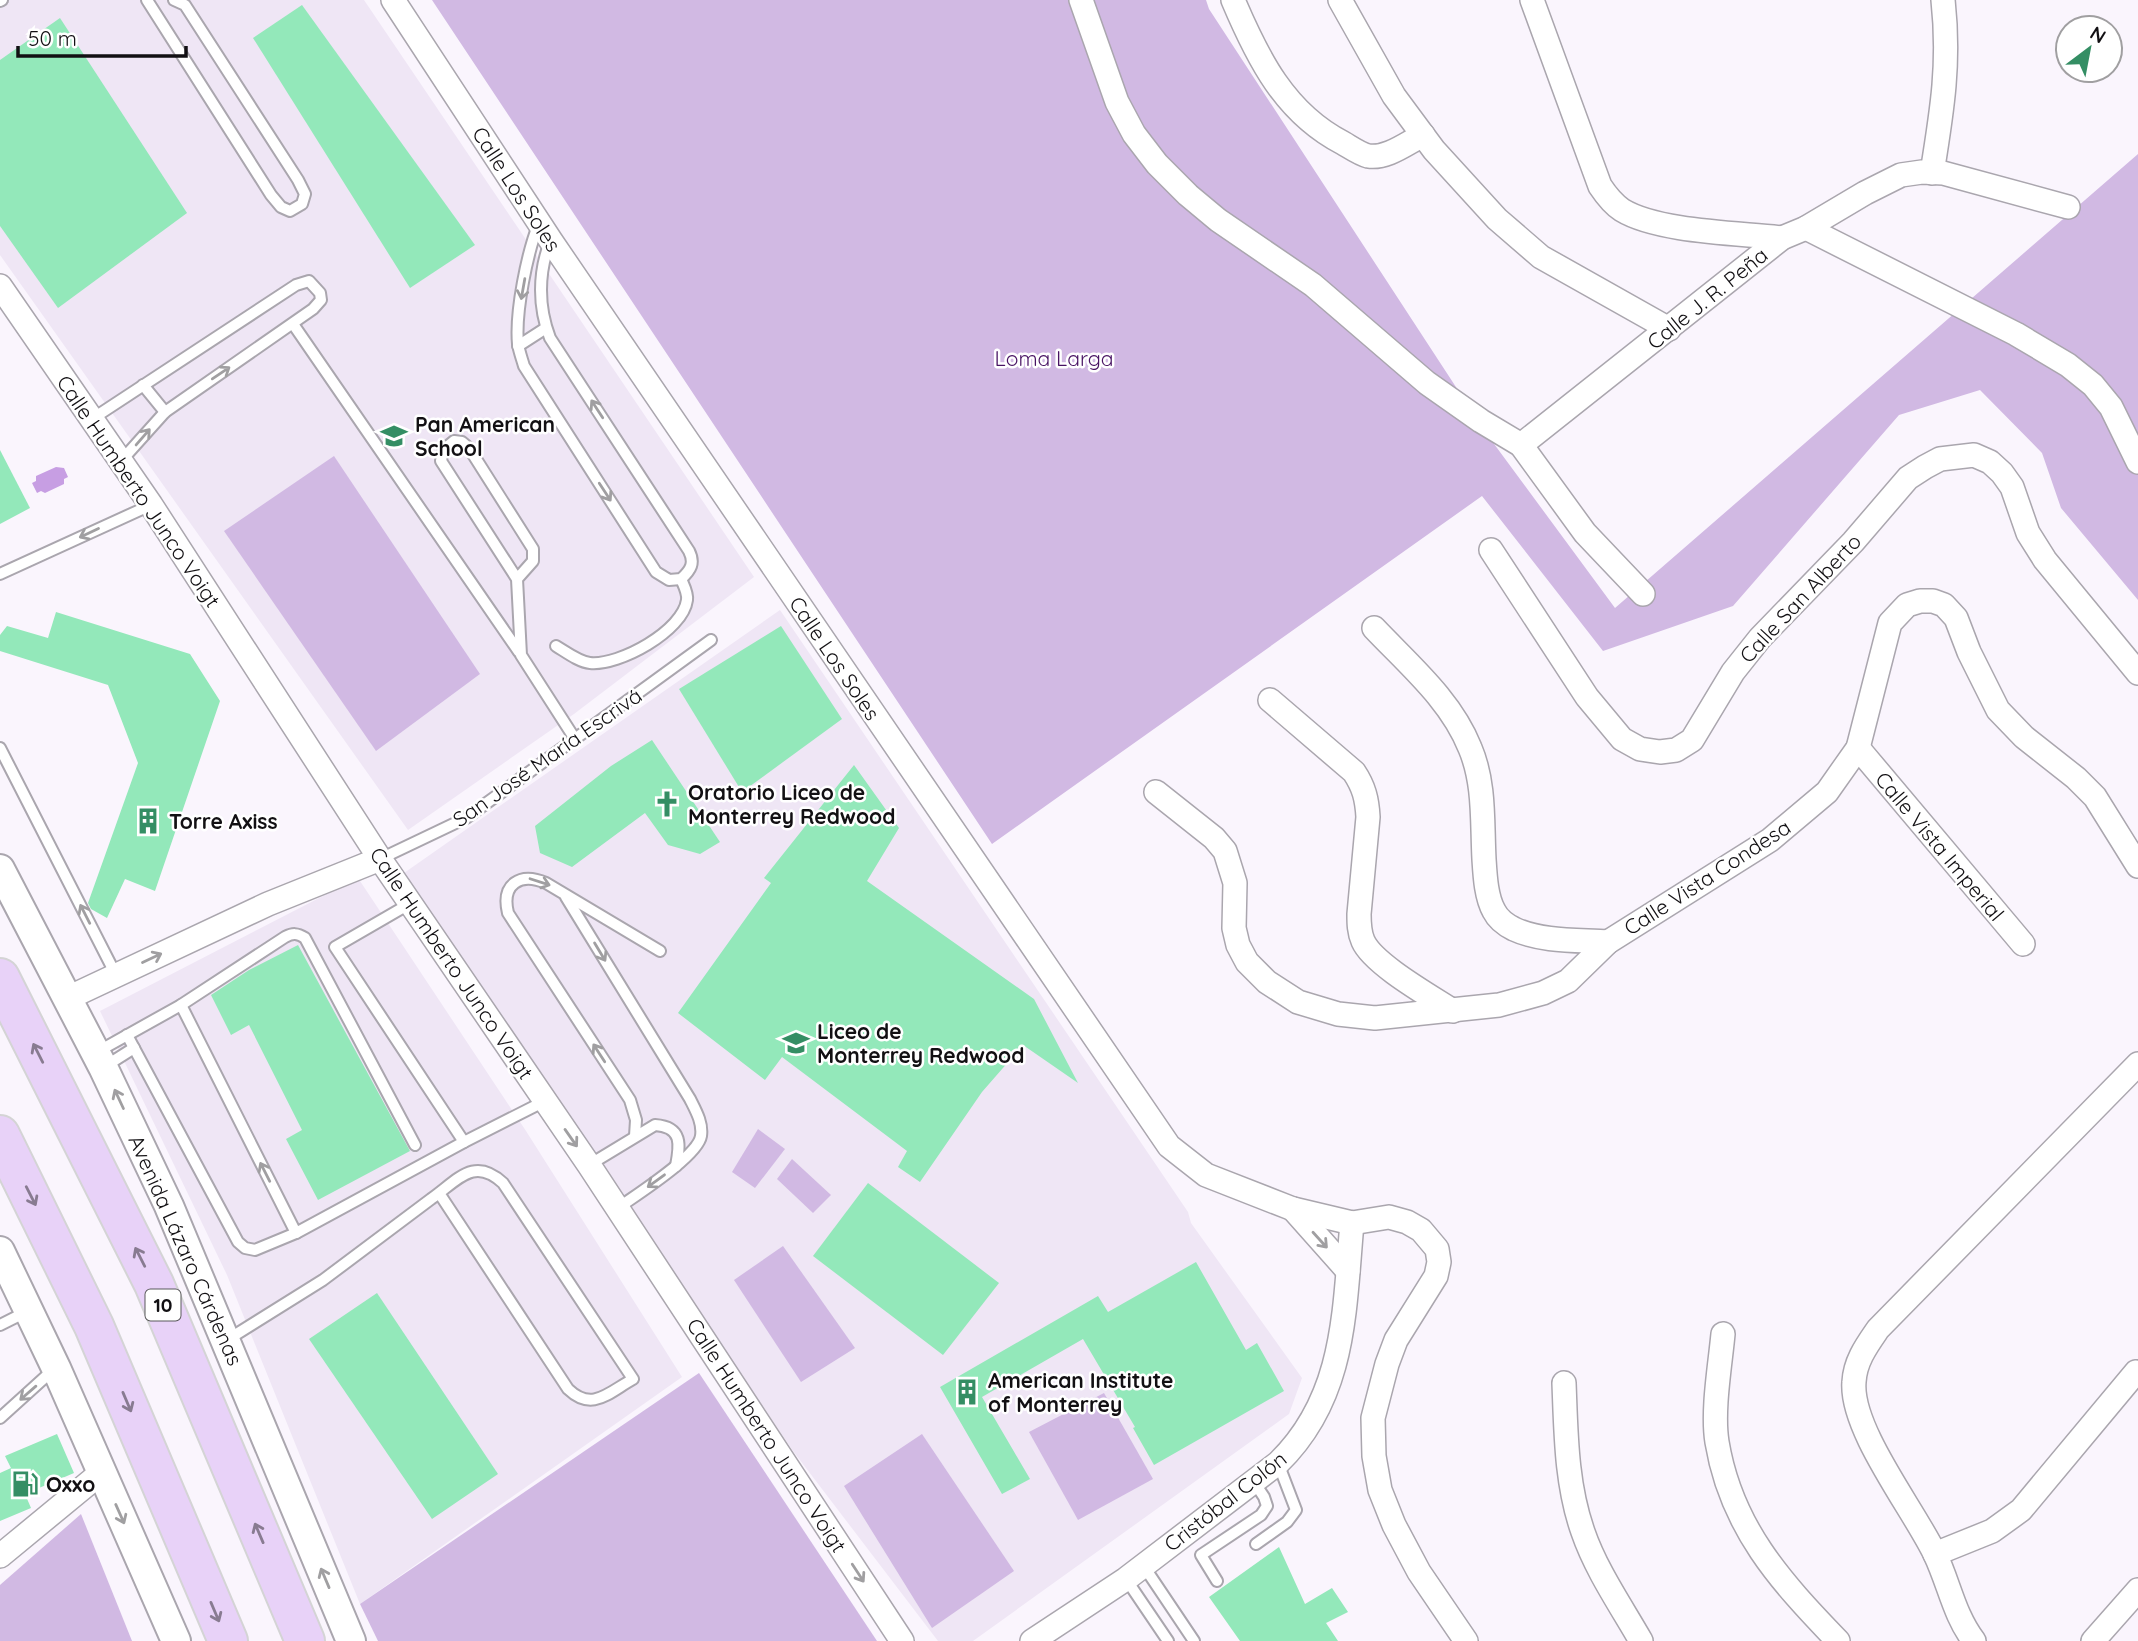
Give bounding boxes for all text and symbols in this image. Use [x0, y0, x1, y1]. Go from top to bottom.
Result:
scale bar [18, 14, 186, 58]
north arrow [2054, 14, 2124, 84]
text: N [2086, 21, 2110, 48]
text: 50 m [28, 25, 77, 51]
street label: Calle Los Soles [467, 122, 567, 256]
street label: Calle J. R. Peña [1641, 241, 1773, 355]
one-way arrow [516, 277, 529, 300]
park label: Loma Larga [995, 345, 1113, 371]
one-way arrow [211, 366, 230, 380]
street label: Calle Humberto Junco Voigt [52, 370, 226, 612]
one-way arrow [589, 400, 604, 419]
place label: Pan American School [415, 411, 555, 461]
school or university icon: Pan American School [379, 421, 409, 451]
one-way arrow [135, 428, 151, 446]
one-way arrow [598, 481, 612, 501]
one-way arrow [79, 527, 100, 540]
street label: Calle San Alberto [1734, 528, 1866, 668]
street label: Calle Los Soles [784, 591, 886, 725]
street label: San José María Escrivá [448, 682, 646, 832]
street label: Calle Vista Imperial [1870, 766, 2010, 926]
place label: Oratorio Liceo de Monterrey Redwood [688, 779, 895, 829]
church icon: Oratorio Liceo de Monterrey Redwood [652, 789, 682, 819]
building icon: Torre Axiss [133, 806, 163, 836]
place label: Torre Axiss [169, 808, 278, 834]
street label: Calle Vista Condesa [1619, 813, 1795, 941]
street label: Calle Humberto Junco Voigt [365, 842, 539, 1084]
one-way arrow [528, 877, 550, 889]
one-way arrow [77, 904, 91, 925]
one-way arrow [594, 942, 608, 962]
one-way arrow [141, 951, 162, 964]
place label: Liceo de Monterrey Redwood [817, 1018, 1024, 1068]
school or university icon: Liceo de Monterrey Redwood [781, 1028, 811, 1058]
one-way arrow [30, 1043, 44, 1064]
one-way arrow [592, 1044, 606, 1064]
one-way arrow [111, 1089, 125, 1110]
one-way arrow [564, 1128, 578, 1147]
street label: Avenida Lázaro Cárdenas [123, 1131, 249, 1369]
one-way arrow [258, 1162, 272, 1183]
one-way arrow [647, 1174, 666, 1188]
one-way arrow [24, 1185, 38, 1206]
one-way arrow [1312, 1231, 1329, 1248]
one-way arrow [133, 1247, 147, 1267]
road number: 10 [146, 1289, 180, 1320]
street label: Calle Humberto Junco Voigt [681, 1313, 853, 1557]
place label: American Institute of Monterrey [988, 1367, 1174, 1417]
building icon: American Institute of Monterrey [952, 1377, 982, 1407]
one-way arrow [19, 1385, 37, 1401]
one-way arrow [122, 1391, 135, 1412]
street label: Cristóbal Colón [1159, 1445, 1291, 1557]
fuel station icon: Oxxo [10, 1469, 40, 1499]
place label: Oxxo [46, 1471, 95, 1497]
one-way arrow [114, 1503, 127, 1524]
one-way arrow [252, 1523, 265, 1544]
one-way arrow [851, 1563, 865, 1583]
one-way arrow [318, 1568, 331, 1589]
one-way arrow [210, 1601, 223, 1622]

